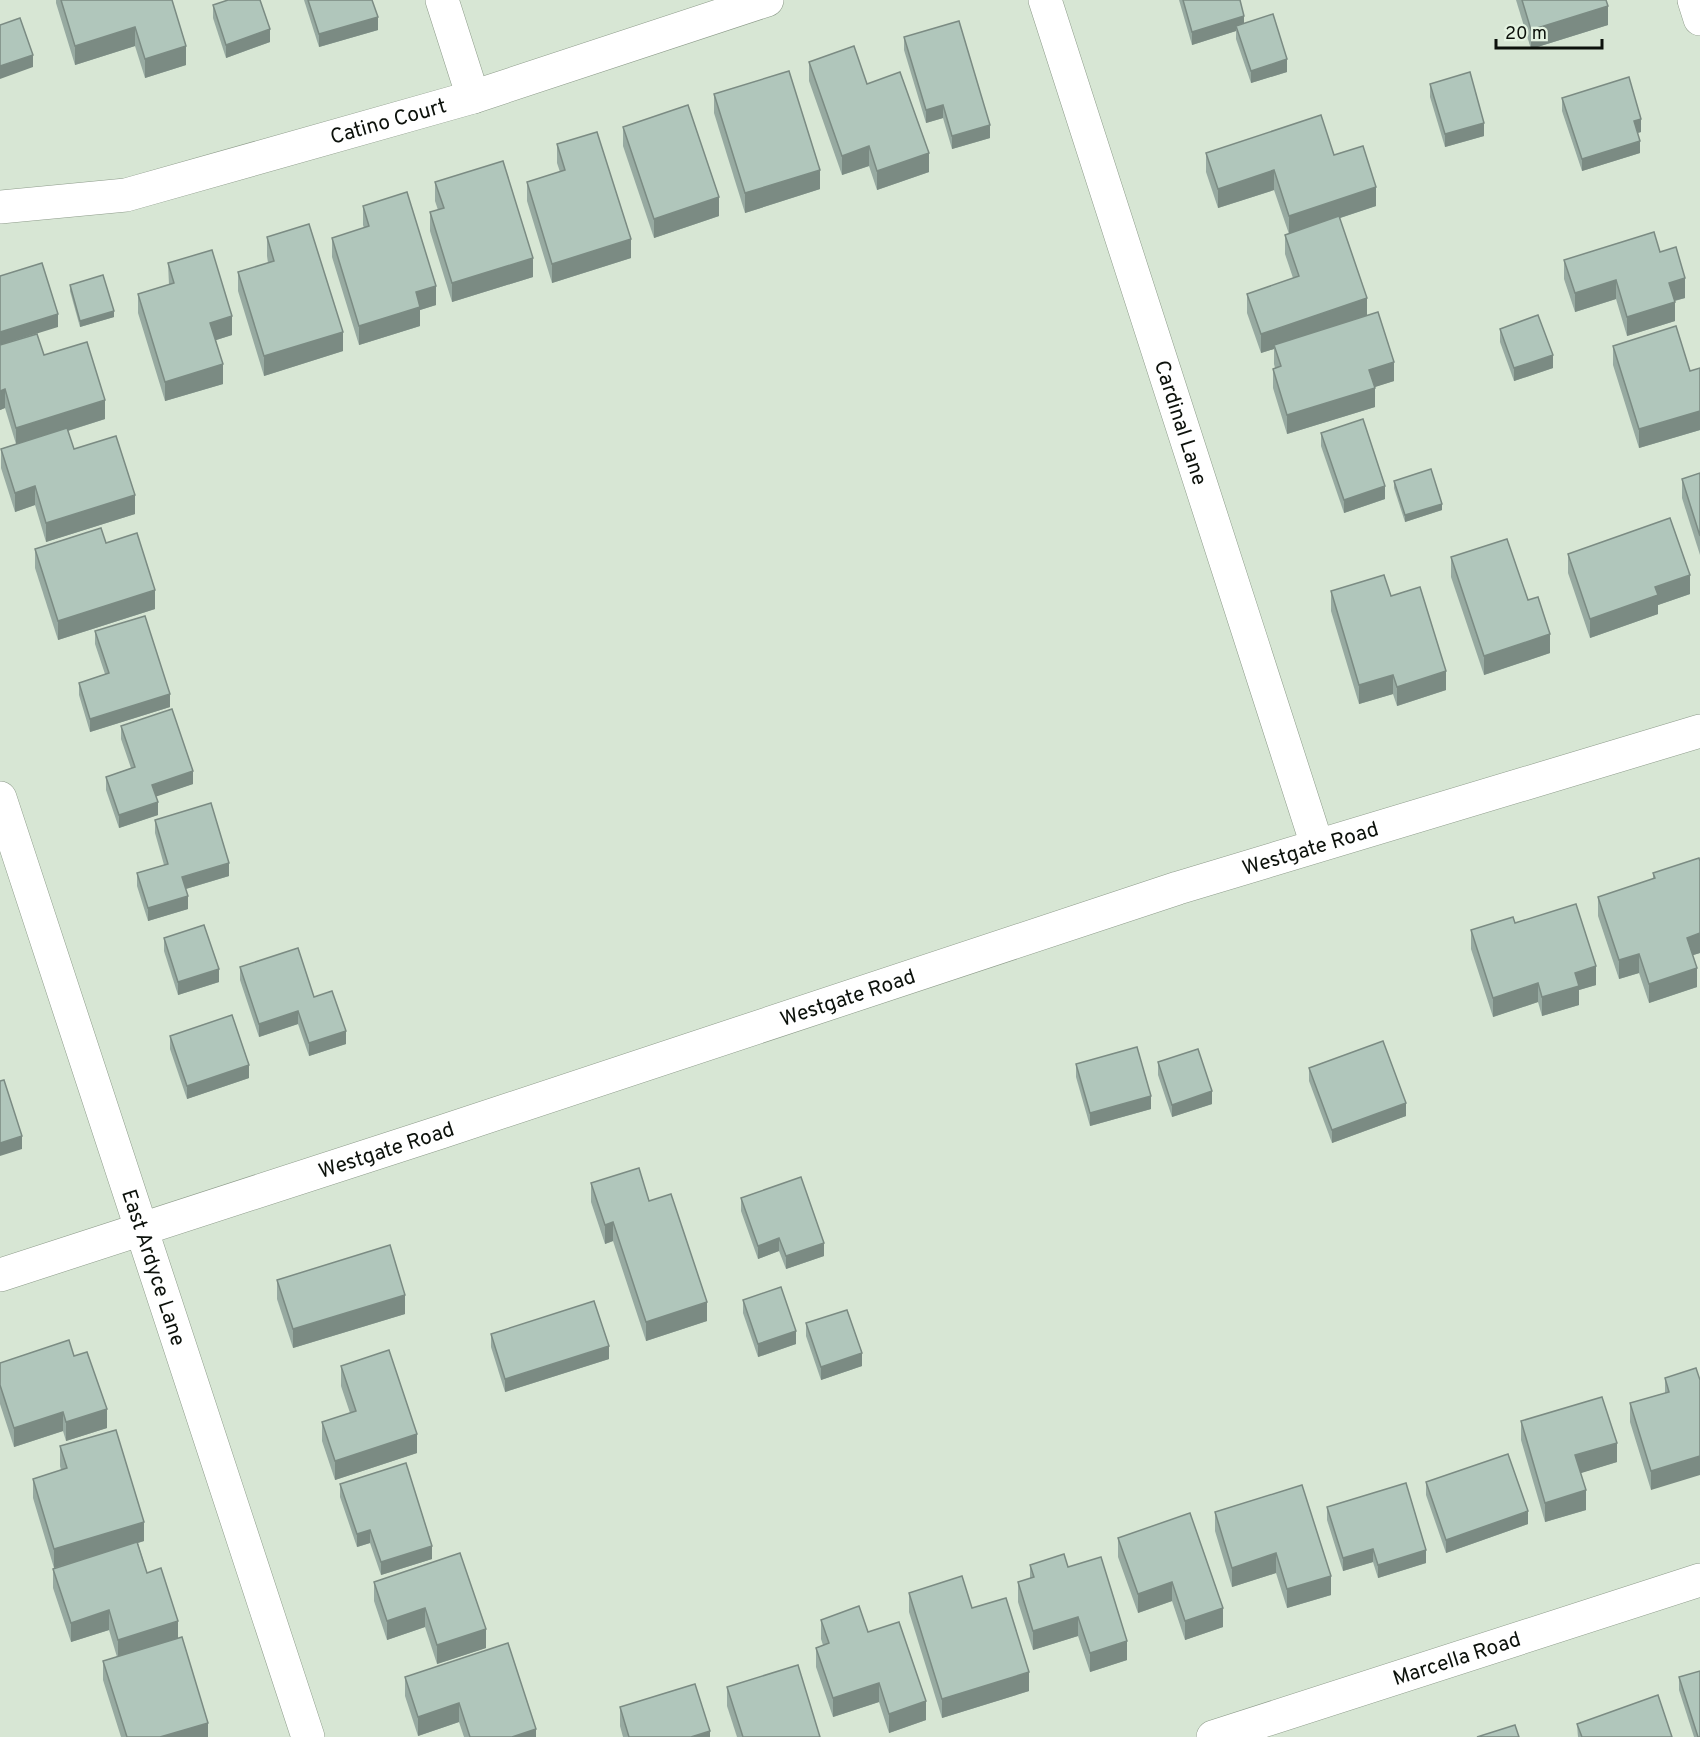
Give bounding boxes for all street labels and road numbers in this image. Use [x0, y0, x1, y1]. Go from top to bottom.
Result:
street label: Catino Court [327, 93, 450, 152]
street label: Cardinal Lane [1147, 357, 1212, 489]
street label: Westgate Road [1239, 816, 1382, 883]
street label: Westgate Road [777, 964, 919, 1034]
street label: Westgate Road [315, 1117, 458, 1186]
street label: East Ardyce Lane [114, 1186, 191, 1350]
street label: Marcella Road [1390, 1627, 1525, 1693]

